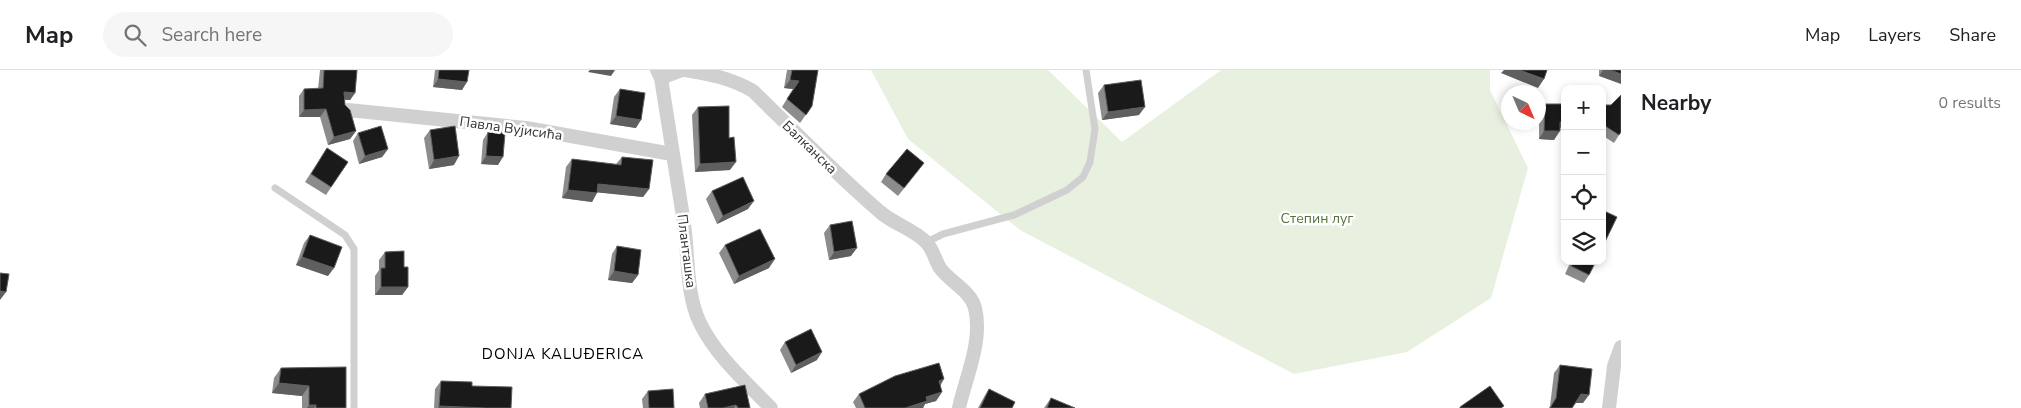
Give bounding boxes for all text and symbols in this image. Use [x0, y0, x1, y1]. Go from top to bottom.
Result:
search box [103, 12, 453, 57]
text: Map [25, 19, 73, 51]
icon: search [121, 21, 149, 49]
text: Search here [161, 22, 262, 48]
text: Map [1805, 23, 1840, 47]
text: Layers [1868, 23, 1921, 47]
text: Share [1949, 23, 1996, 47]
north arrow [1501, 85, 1546, 130]
map controls [1561, 85, 1606, 265]
button: + [1561, 85, 1606, 130]
text: Nearby [1641, 89, 1711, 117]
text: 0 results [1939, 92, 2001, 114]
street label: Павла Вујисића [458, 112, 564, 145]
street label: Балканска [778, 116, 841, 178]
button: − [1561, 130, 1606, 175]
button: locate [1561, 175, 1606, 220]
park label: Степин луг [1281, 209, 1353, 228]
street label: Планташка [673, 213, 700, 289]
button: layers [1561, 220, 1606, 265]
district label: DONJA KALUĐERICA [482, 344, 644, 364]

